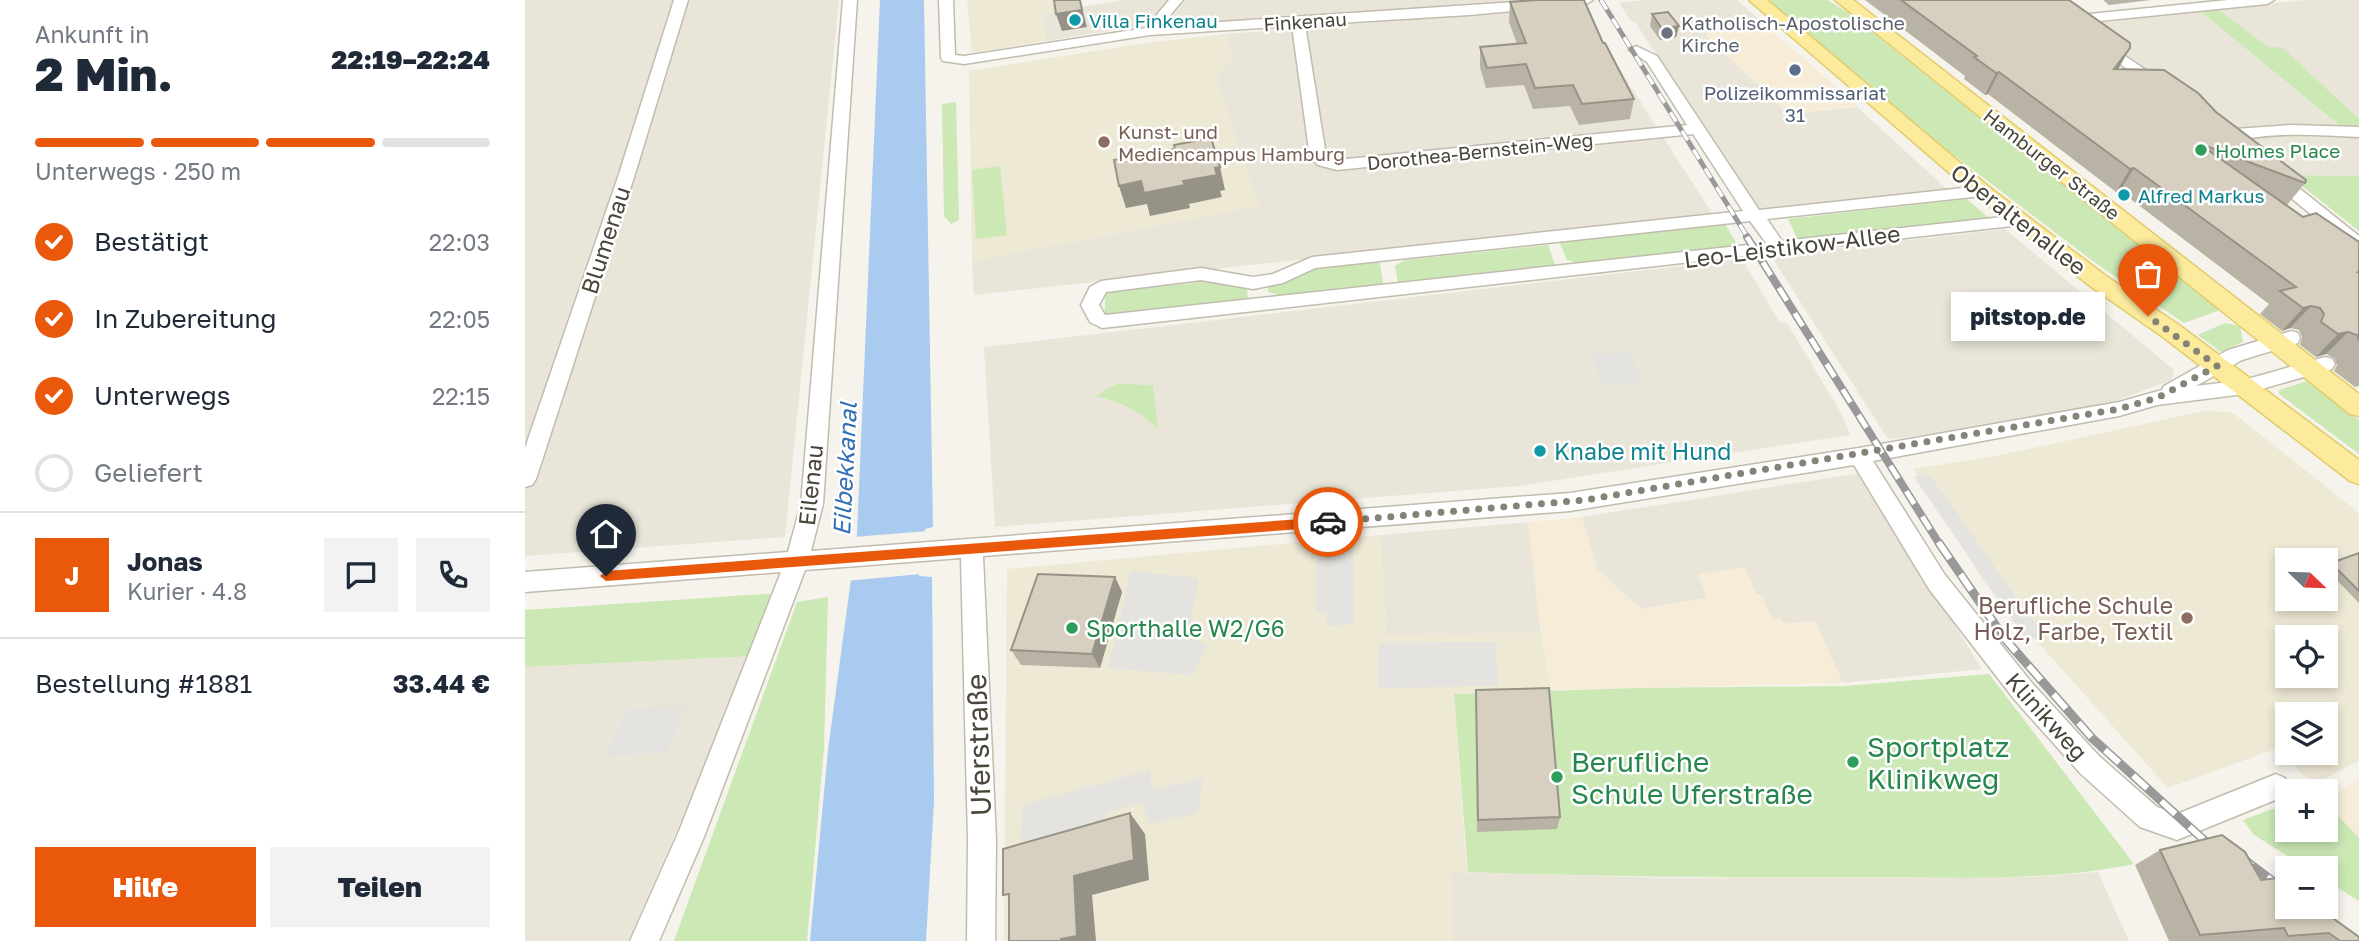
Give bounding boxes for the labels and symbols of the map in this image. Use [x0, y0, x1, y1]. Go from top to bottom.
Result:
street label: Finkenau [1263, 7, 1347, 35]
place label: Villa Finkenau [1089, 9, 1218, 32]
place label: Katholisch-Apostolische Kirche [1681, 11, 1905, 56]
marker: Villa Finkenau [1067, 12, 1083, 28]
marker: Katholisch-Apostolische Kirche [1659, 25, 1675, 41]
marker: Polizeikommissariat 31 [1787, 62, 1803, 78]
place label: Polizeikommissariat 31 [1704, 81, 1886, 126]
street label: Hamburger Straße [1979, 104, 2125, 224]
place label: Kunst- und Mediencampus Hamburg [1118, 120, 1345, 165]
street label: Dorothea-Bernstein-Weg [1366, 128, 1594, 174]
marker: Kunst- und Mediencampus Hamburg [1096, 134, 1112, 150]
place label: Holmes Place [2215, 139, 2340, 162]
marker: Holmes Place [2193, 142, 2209, 158]
street label: Oberaltenallee [1946, 157, 2092, 281]
street label: Blumenau [574, 183, 636, 297]
place label: Alfred Markus [2138, 184, 2264, 207]
marker: Alfred Markus [2116, 187, 2132, 203]
street label: Leo-Leistikow-Allee [1682, 219, 1902, 273]
pin [2118, 244, 2178, 316]
callout: pitstop.de [1952, 292, 2106, 340]
water label: Eilbekkanal [826, 400, 862, 537]
place label: Knabe mit Hund [1554, 437, 1731, 465]
street label: Eilenau [792, 443, 828, 527]
marker: Knabe mit Hund [1532, 443, 1548, 459]
courier [1293, 487, 1363, 557]
pin [576, 504, 636, 576]
north arrow [2275, 548, 2338, 611]
place label: Berufliche Schule Holz, Farbe, Textil [1974, 591, 2173, 645]
marker: Berufliche Schule Holz, Farbe, Textil [2179, 610, 2195, 626]
place label: Sporthalle W2/G6 [1086, 614, 1285, 642]
marker: Sporthalle W2/G6 [1064, 620, 1080, 636]
street label: Klinikweg [2000, 666, 2094, 766]
street label: Uferstraße [959, 673, 997, 817]
place label: Sportplatz Klinikweg [1867, 730, 2009, 795]
place label: Berufliche Schule Uferstraße [1571, 745, 1813, 810]
marker: Sportplatz Klinikweg [1845, 754, 1861, 770]
marker: Berufliche Schule Uferstraße [1549, 769, 1565, 785]

